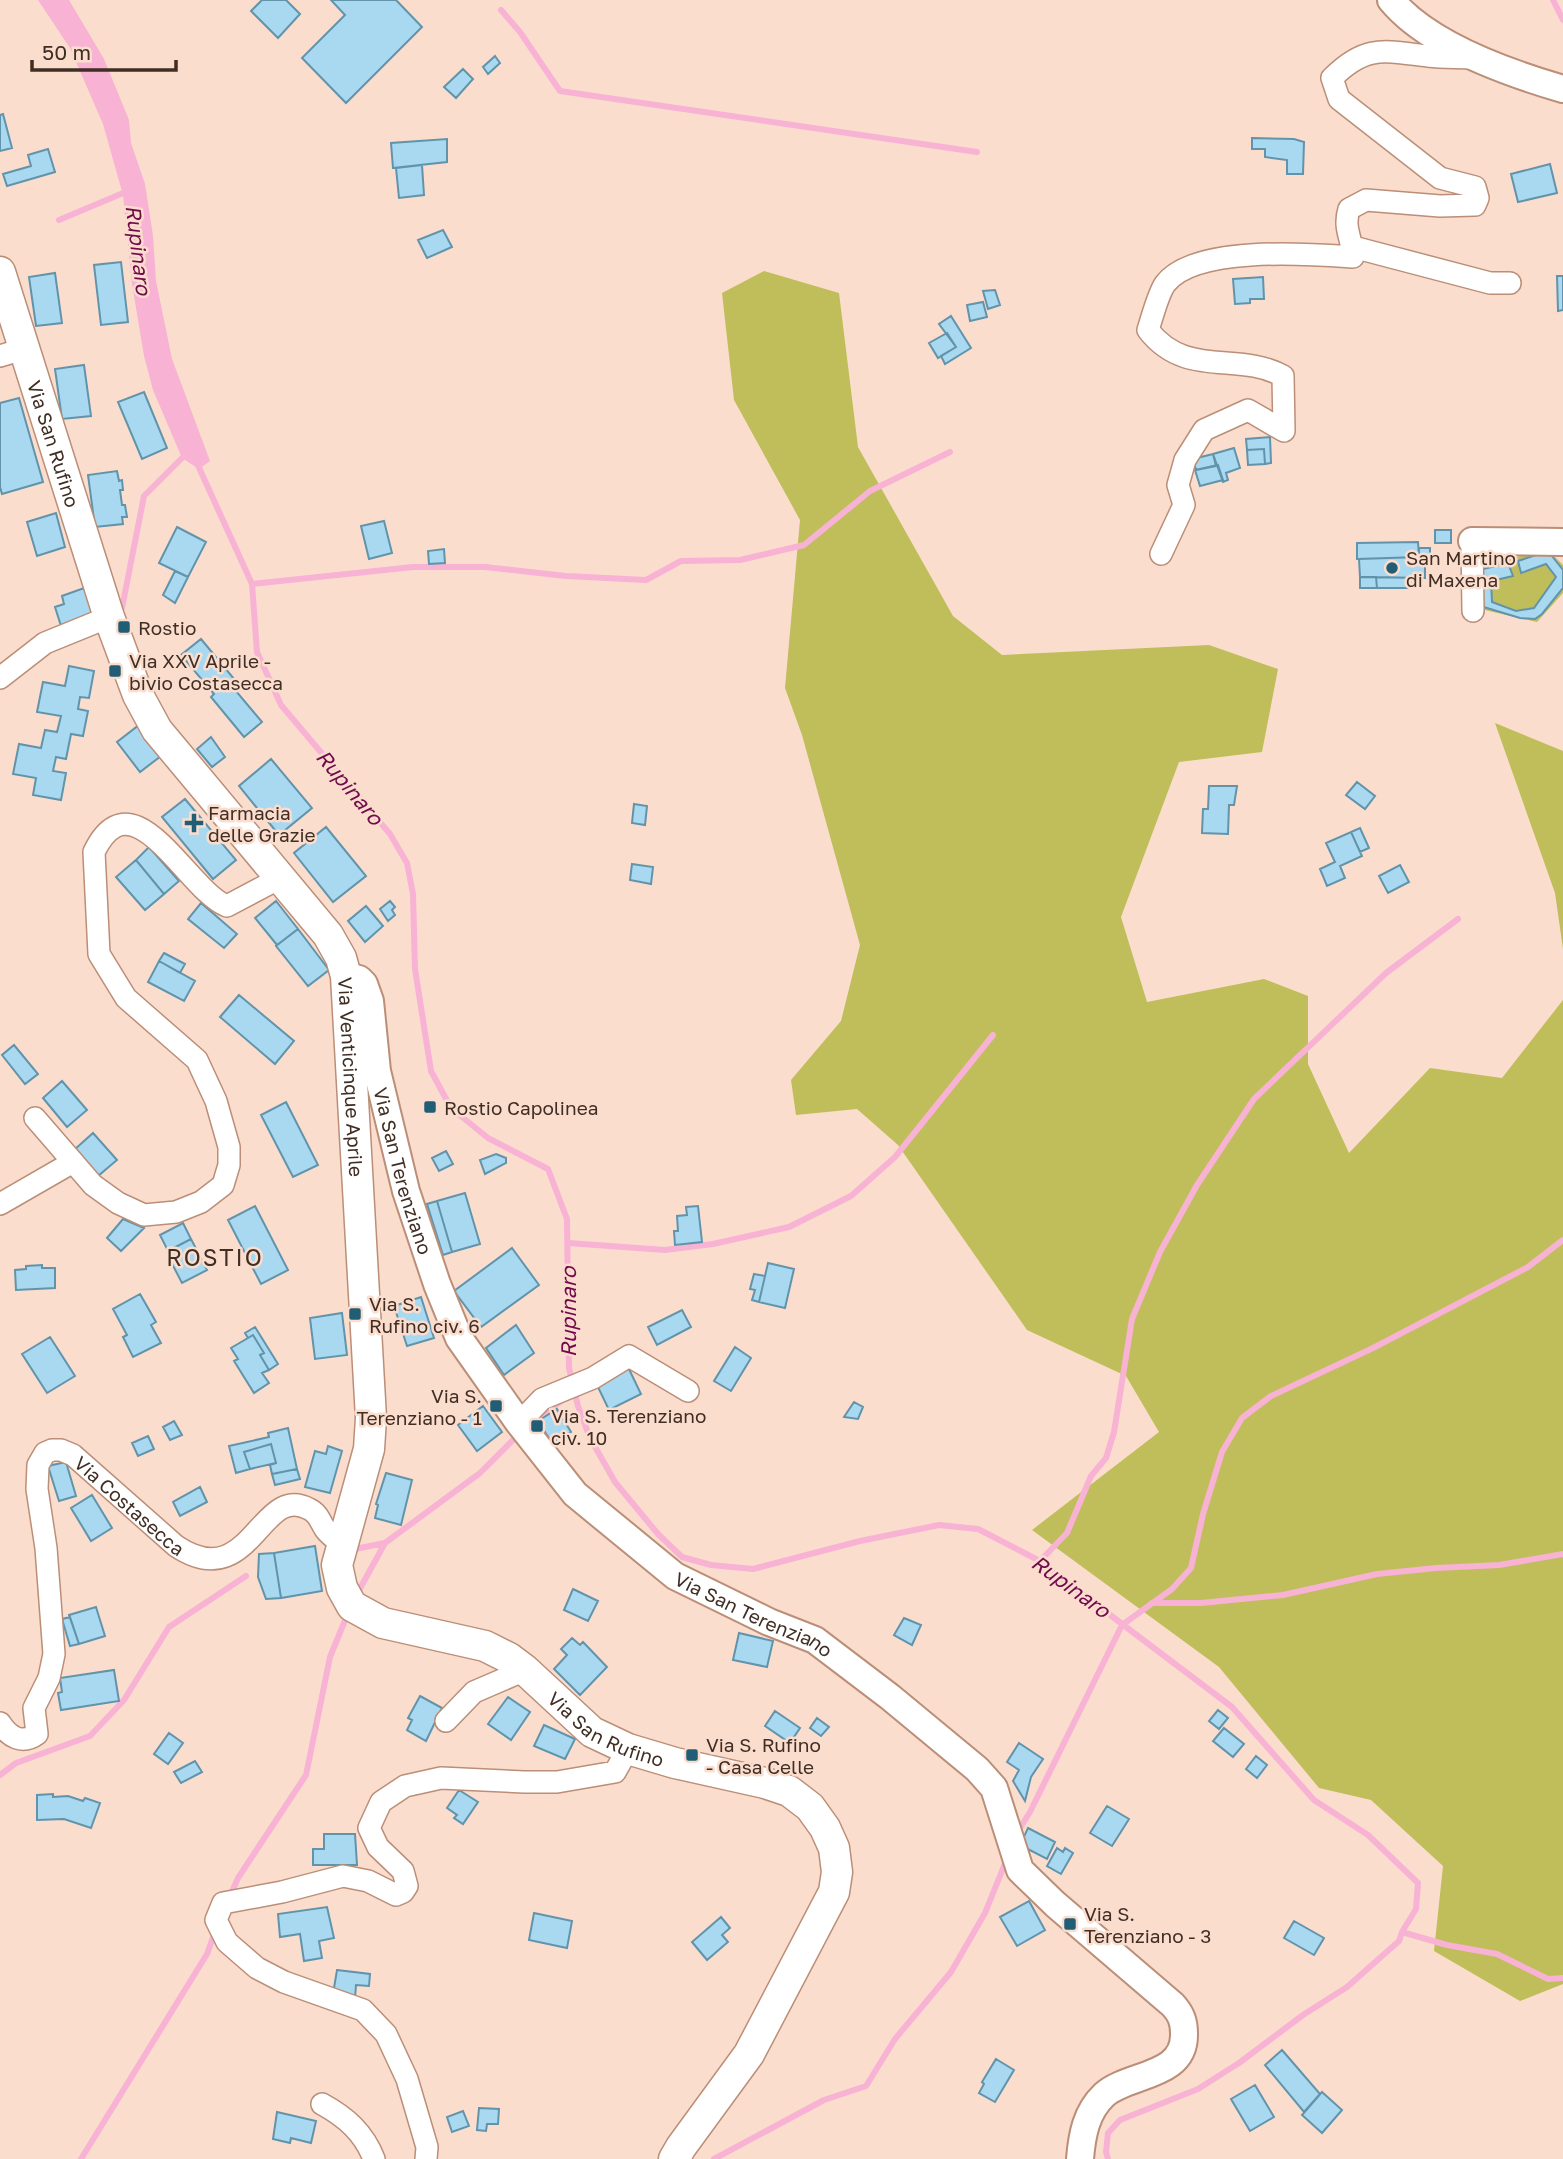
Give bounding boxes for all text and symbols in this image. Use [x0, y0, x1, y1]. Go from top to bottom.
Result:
scale bar [32, 28, 175, 72]
text: 50 m [42, 39, 91, 65]
water label: Rupinaro [121, 204, 158, 298]
street label: Via San Rufino [23, 377, 85, 510]
place label: San Martino di Maxena [1406, 546, 1516, 591]
marker: San Martino di Maxena [1384, 560, 1400, 576]
place label: Rostio [138, 616, 196, 639]
marker: Rostio [116, 619, 132, 635]
place label: Via XXV Aprile - bivio Costasecca [129, 649, 283, 694]
marker: Via XXV Aprile - bivio Costasecca [107, 663, 123, 679]
water label: Rupinaro [311, 744, 390, 831]
place label: Farmacia delle Grazie [208, 801, 316, 846]
marker: Farmacia delle Grazie [186, 815, 202, 831]
street label: Via Venticinque Aprile [335, 976, 369, 1177]
street label: Via San Terenziano [370, 1085, 438, 1257]
place label: Rostio Capolinea [444, 1096, 598, 1119]
marker: Rostio Capolinea [422, 1099, 438, 1115]
district label: ROSTIO [166, 1243, 264, 1271]
water label: Rupinaro [555, 1265, 581, 1357]
place label: Via S. Rufino civ. 6 [369, 1292, 480, 1337]
marker: Via S. Rufino civ. 6 [347, 1306, 363, 1322]
place label: Via S. Terenziano - 1 [356, 1384, 482, 1429]
marker: Via S. Terenziano - 1 [488, 1398, 504, 1414]
place label: Via S. Terenziano civ. 10 [551, 1404, 706, 1449]
marker: Via S. Terenziano civ. 10 [529, 1418, 545, 1434]
street label: Via Costasecca [70, 1451, 189, 1560]
water label: Rupinaro [1027, 1549, 1116, 1624]
street label: Via San Terenziano [671, 1566, 838, 1661]
street label: Via San Rufino [544, 1686, 667, 1771]
place label: Via S. Rufino - Casa Celle [706, 1733, 821, 1778]
marker: Via S. Rufino - Casa Celle [684, 1747, 700, 1763]
place label: Via S. Terenziano - 3 [1084, 1902, 1211, 1947]
marker: Via S. Terenziano - 3 [1062, 1916, 1078, 1932]

